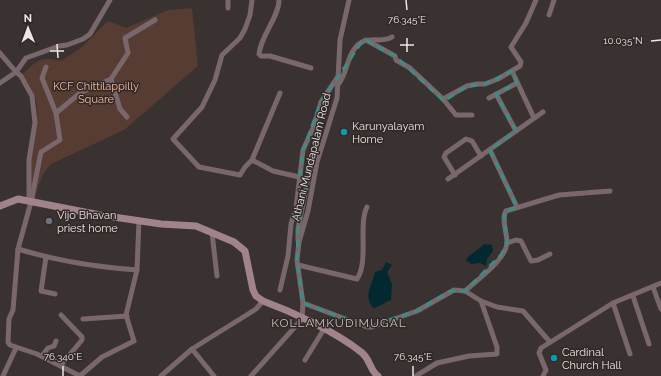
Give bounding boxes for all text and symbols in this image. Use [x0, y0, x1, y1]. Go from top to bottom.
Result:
north arrow [8, 8, 48, 48]
text: N [24, 12, 32, 25]
text: 76.345°E [388, 14, 426, 25]
text: 10.035°N [603, 35, 643, 46]
park label: KCF Chittilappilly Square [53, 80, 139, 106]
street label: Athani Mundapalam Road [289, 92, 334, 222]
place label: Karunyalayam Home [352, 120, 424, 146]
marker: Karunyalayam Home [339, 127, 349, 137]
place label: Vijo Bhavan priest home [57, 209, 118, 235]
marker: Vijo Bhavan priest home [44, 216, 54, 226]
district label: KOLLAMKUDIMUGAL [271, 316, 407, 330]
place label: Cardinal Church Hall [562, 346, 621, 372]
text: 76.340°E [44, 351, 82, 362]
text: 76.345°E [394, 351, 432, 362]
marker: Cardinal Church Hall [549, 353, 559, 363]

